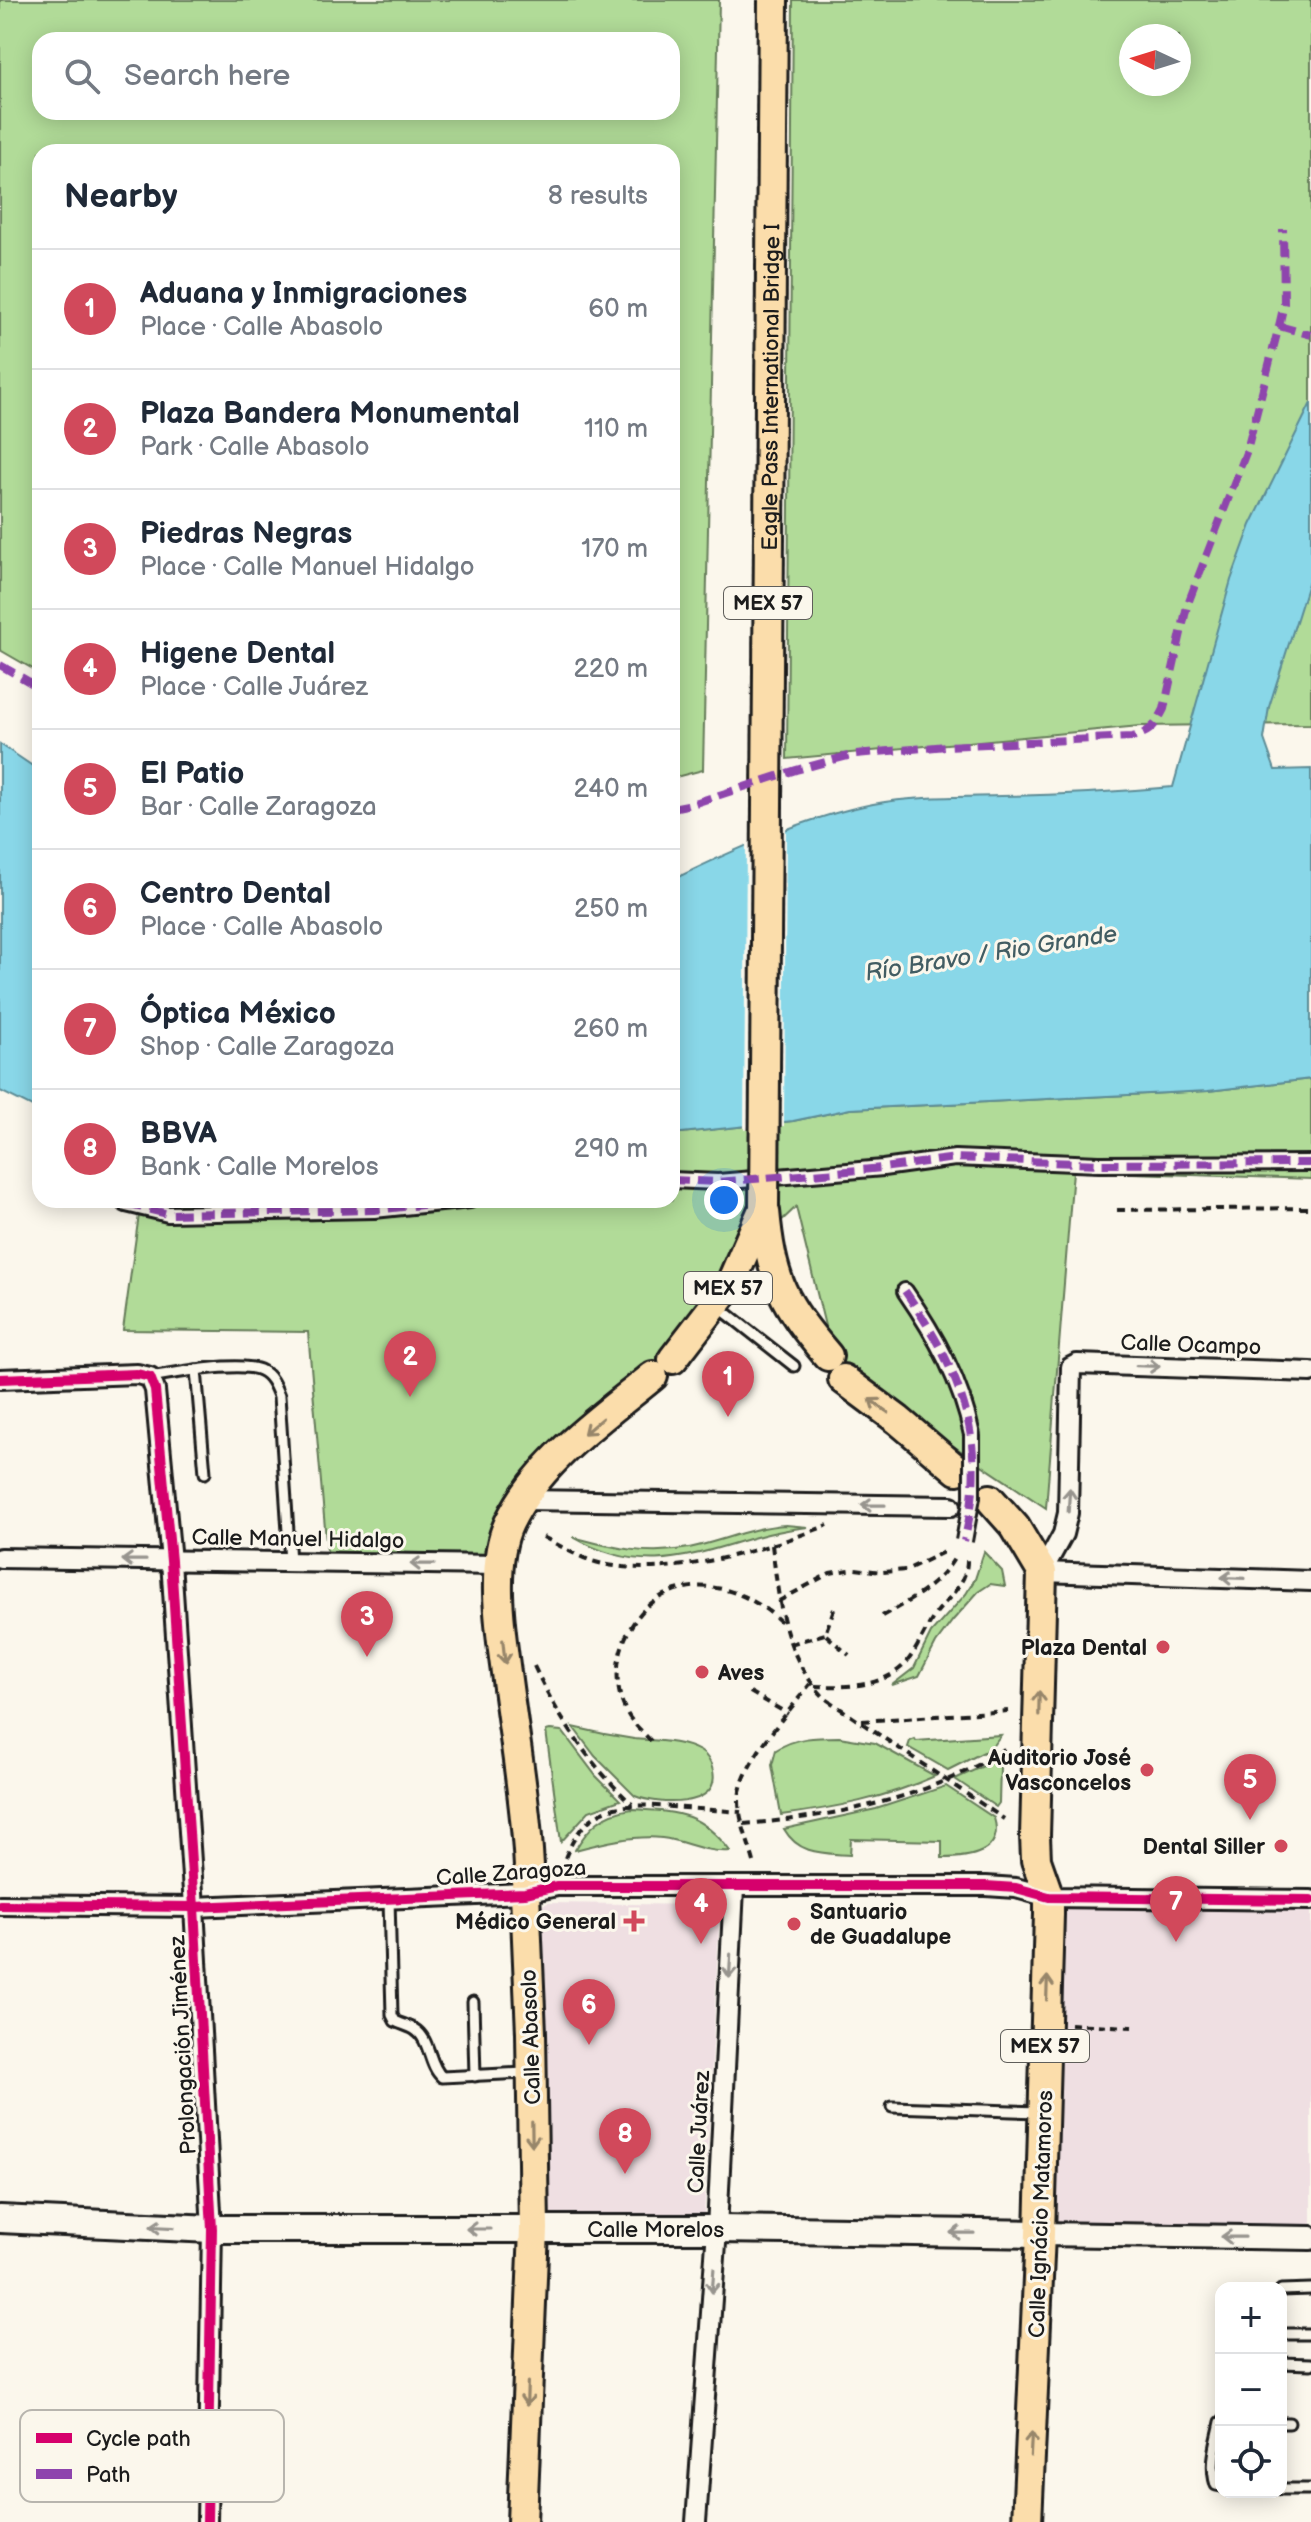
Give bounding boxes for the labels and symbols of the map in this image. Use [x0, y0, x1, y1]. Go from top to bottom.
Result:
north arrow [1119, 24, 1191, 96]
street label: Eagle Pass International Bridge I [757, 223, 786, 551]
road number: MEX 57 [724, 587, 812, 619]
water label: Río Bravo / Rio Grande [863, 919, 1119, 988]
your location [704, 1180, 744, 1220]
road number: MEX 57 [684, 1272, 772, 1304]
street label: Calle Ocampo [1120, 1330, 1262, 1361]
pin: 2 [384, 1331, 436, 1397]
pin: 1 [702, 1351, 754, 1417]
one-way arrow [1134, 1359, 1161, 1374]
one-way arrow [869, 1398, 890, 1415]
one-way arrow [583, 1417, 604, 1435]
one-way arrow [1061, 1487, 1076, 1514]
one-way arrow [860, 1497, 887, 1513]
street label: Calle Manuel Hidalgo [191, 1524, 405, 1555]
one-way arrow [121, 1552, 148, 1568]
one-way arrow [409, 1556, 436, 1572]
one-way arrow [1220, 1571, 1247, 1586]
pin: 3 [341, 1591, 393, 1657]
place label: Plaza Dental [1021, 1635, 1147, 1662]
one-way arrow [496, 1638, 511, 1665]
marker: Plaza Dental [1154, 1638, 1172, 1656]
place label: Aves [717, 1660, 764, 1687]
marker: Aves [693, 1663, 711, 1681]
one-way arrow [1031, 1690, 1047, 1717]
place label: Auditorio José Vasconcelos [987, 1745, 1131, 1797]
pin: 5 [1224, 1754, 1276, 1820]
marker: Auditorio José Vasconcelos [1138, 1761, 1156, 1779]
place label: Dental Siller [1142, 1834, 1265, 1861]
marker: Dental Siller [1272, 1837, 1290, 1855]
street label: Calle Zaragoza [435, 1855, 587, 1892]
pin: 7 [1150, 1876, 1202, 1942]
pin: 4 [675, 1878, 727, 1944]
place label: Santuario de Guadalupe [810, 1899, 951, 1951]
place label: Médico General [455, 1909, 616, 1936]
marker: Médico General [623, 1910, 645, 1932]
marker: Santuario de Guadalupe [785, 1915, 803, 1933]
street label: Prolongación Jiménez [164, 1934, 203, 2155]
one-way arrow [722, 1952, 737, 1979]
street label: Calle Abasolo [516, 1969, 547, 2105]
one-way arrow [1039, 1975, 1055, 2002]
pin: 6 [563, 1979, 615, 2045]
road number: MEX 57 [1001, 2030, 1089, 2062]
street label: Calle Juárez [683, 2070, 716, 2194]
street label: Calle Ignácio Matamoros [1024, 2090, 1059, 2338]
pin: 8 [599, 2108, 651, 2174]
one-way arrow [524, 2120, 540, 2147]
street label: Calle Morelos [587, 2217, 725, 2244]
one-way arrow [149, 2219, 176, 2234]
one-way arrow [465, 2221, 492, 2237]
one-way arrow [949, 2225, 976, 2241]
one-way arrow [1220, 2229, 1247, 2245]
one-way arrow [705, 2268, 720, 2294]
one-way arrow [520, 2380, 535, 2407]
legend [20, 2410, 284, 2502]
text: Cycle path [86, 2426, 191, 2453]
one-way arrow [1023, 2431, 1038, 2458]
text: Path [86, 2462, 130, 2489]

